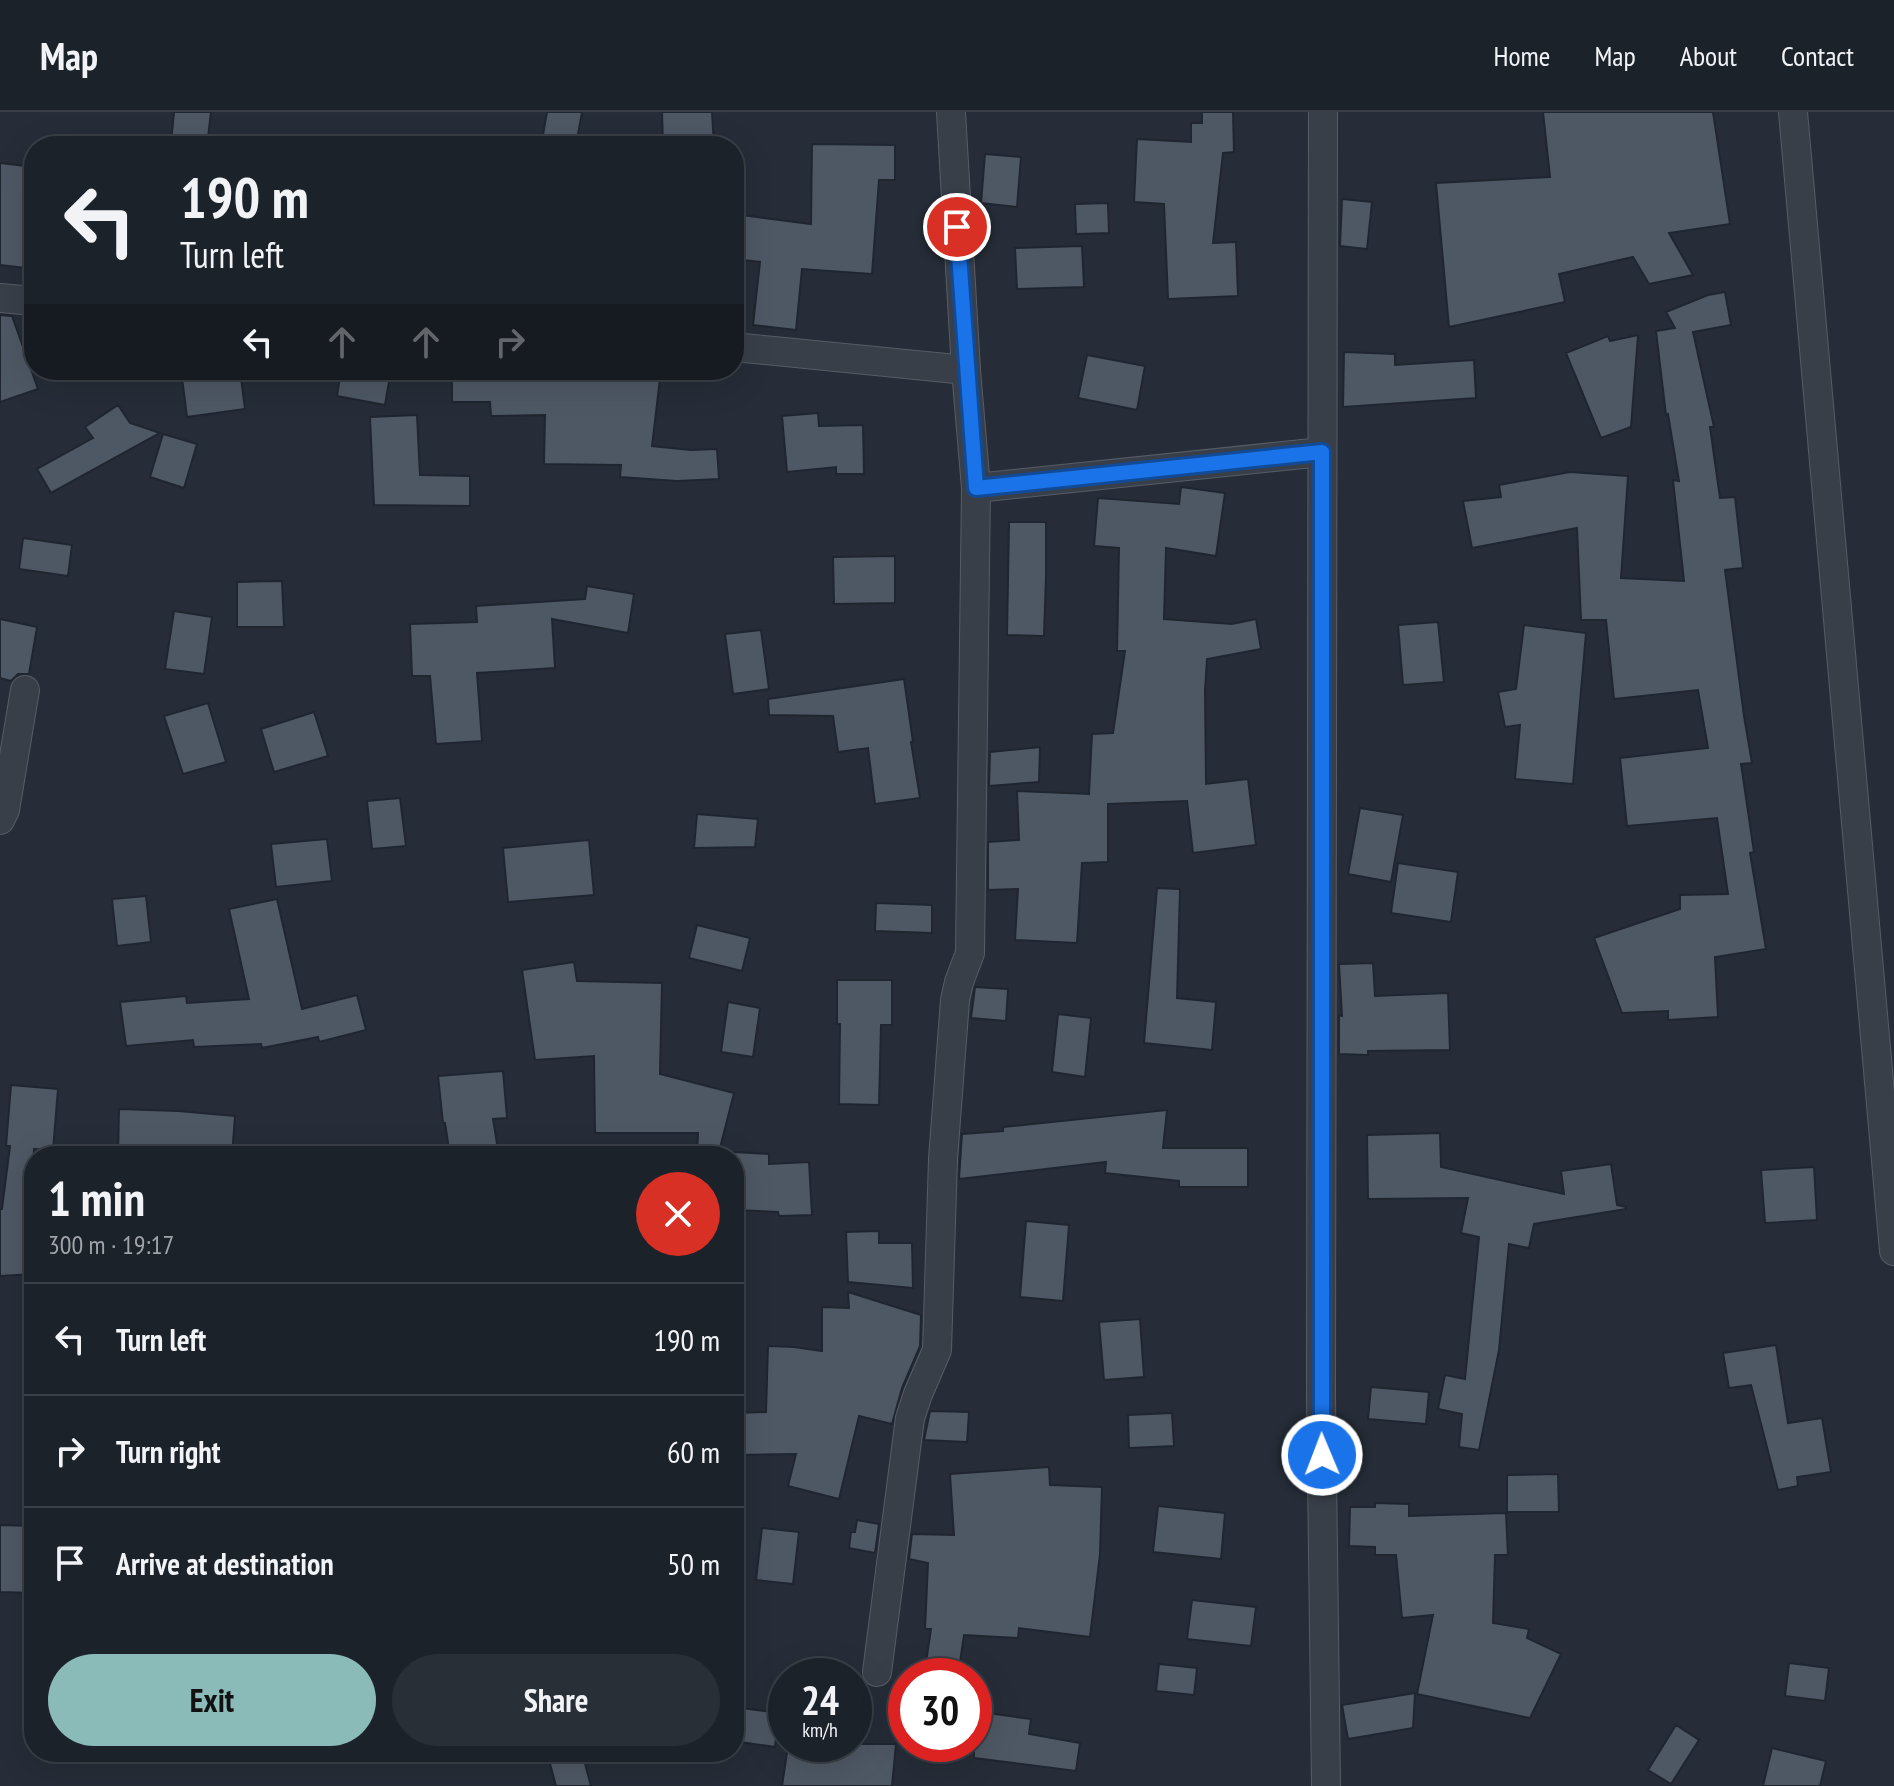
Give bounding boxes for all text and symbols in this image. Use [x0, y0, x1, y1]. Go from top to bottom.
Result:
text: Map [40, 31, 98, 80]
text: Home [1494, 37, 1550, 74]
text: Map [1594, 37, 1636, 74]
text: About [1680, 37, 1737, 74]
text: Contact [1781, 37, 1854, 74]
text: 190 m [180, 161, 309, 233]
icon: left [48, 168, 152, 272]
pin [923, 193, 991, 261]
icon: arrive [935, 205, 979, 249]
text: Turn left [180, 231, 284, 278]
icon: left [236, 320, 280, 364]
icon: ahead [320, 320, 364, 364]
icon: ahead [404, 320, 448, 364]
icon: right [488, 320, 532, 364]
text: 1 min [48, 1167, 145, 1229]
button: close [636, 1172, 720, 1256]
text: 300 m · 19:17 [48, 1228, 174, 1261]
icon: left [48, 1317, 92, 1361]
text: Turn left [116, 1320, 206, 1359]
text: 190 m [654, 1320, 720, 1359]
position arrow [1280, 1413, 1364, 1497]
icon: right [48, 1429, 92, 1473]
text: Turn right [116, 1432, 220, 1471]
text: 60 m [667, 1432, 720, 1471]
icon: arrive [48, 1541, 92, 1585]
text: Arrive at destination [116, 1544, 334, 1583]
text: 50 m [667, 1544, 720, 1583]
button: Exit [48, 1654, 376, 1746]
button: Share [392, 1654, 720, 1746]
speed limit sign: 30 [888, 1658, 992, 1762]
text: 24 [801, 1674, 839, 1726]
text: km/h [802, 1717, 838, 1743]

